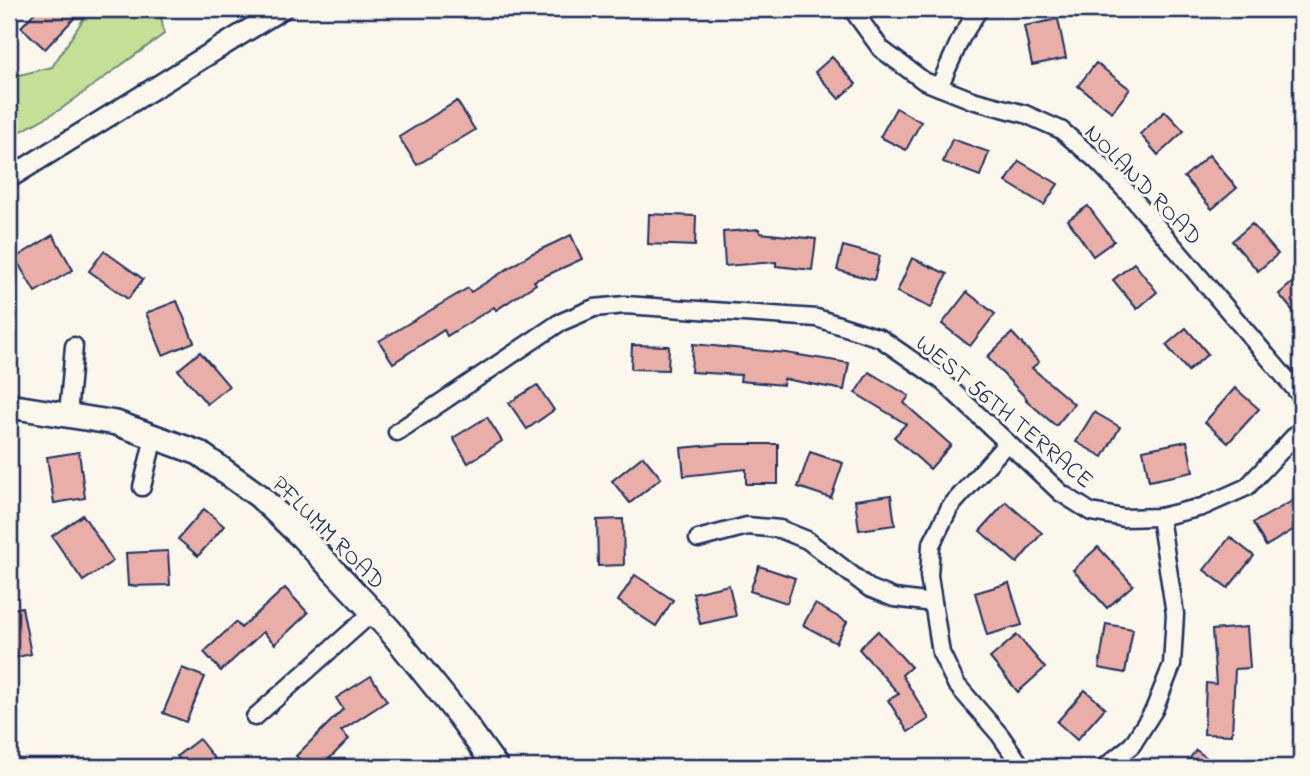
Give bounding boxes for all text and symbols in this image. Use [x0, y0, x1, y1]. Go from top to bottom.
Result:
street label: NOLAND ROAD [1075, 117, 1209, 254]
street label: WEST 56TH TERRACE [906, 328, 1100, 498]
street label: PFLUMM ROAD [262, 469, 392, 599]

